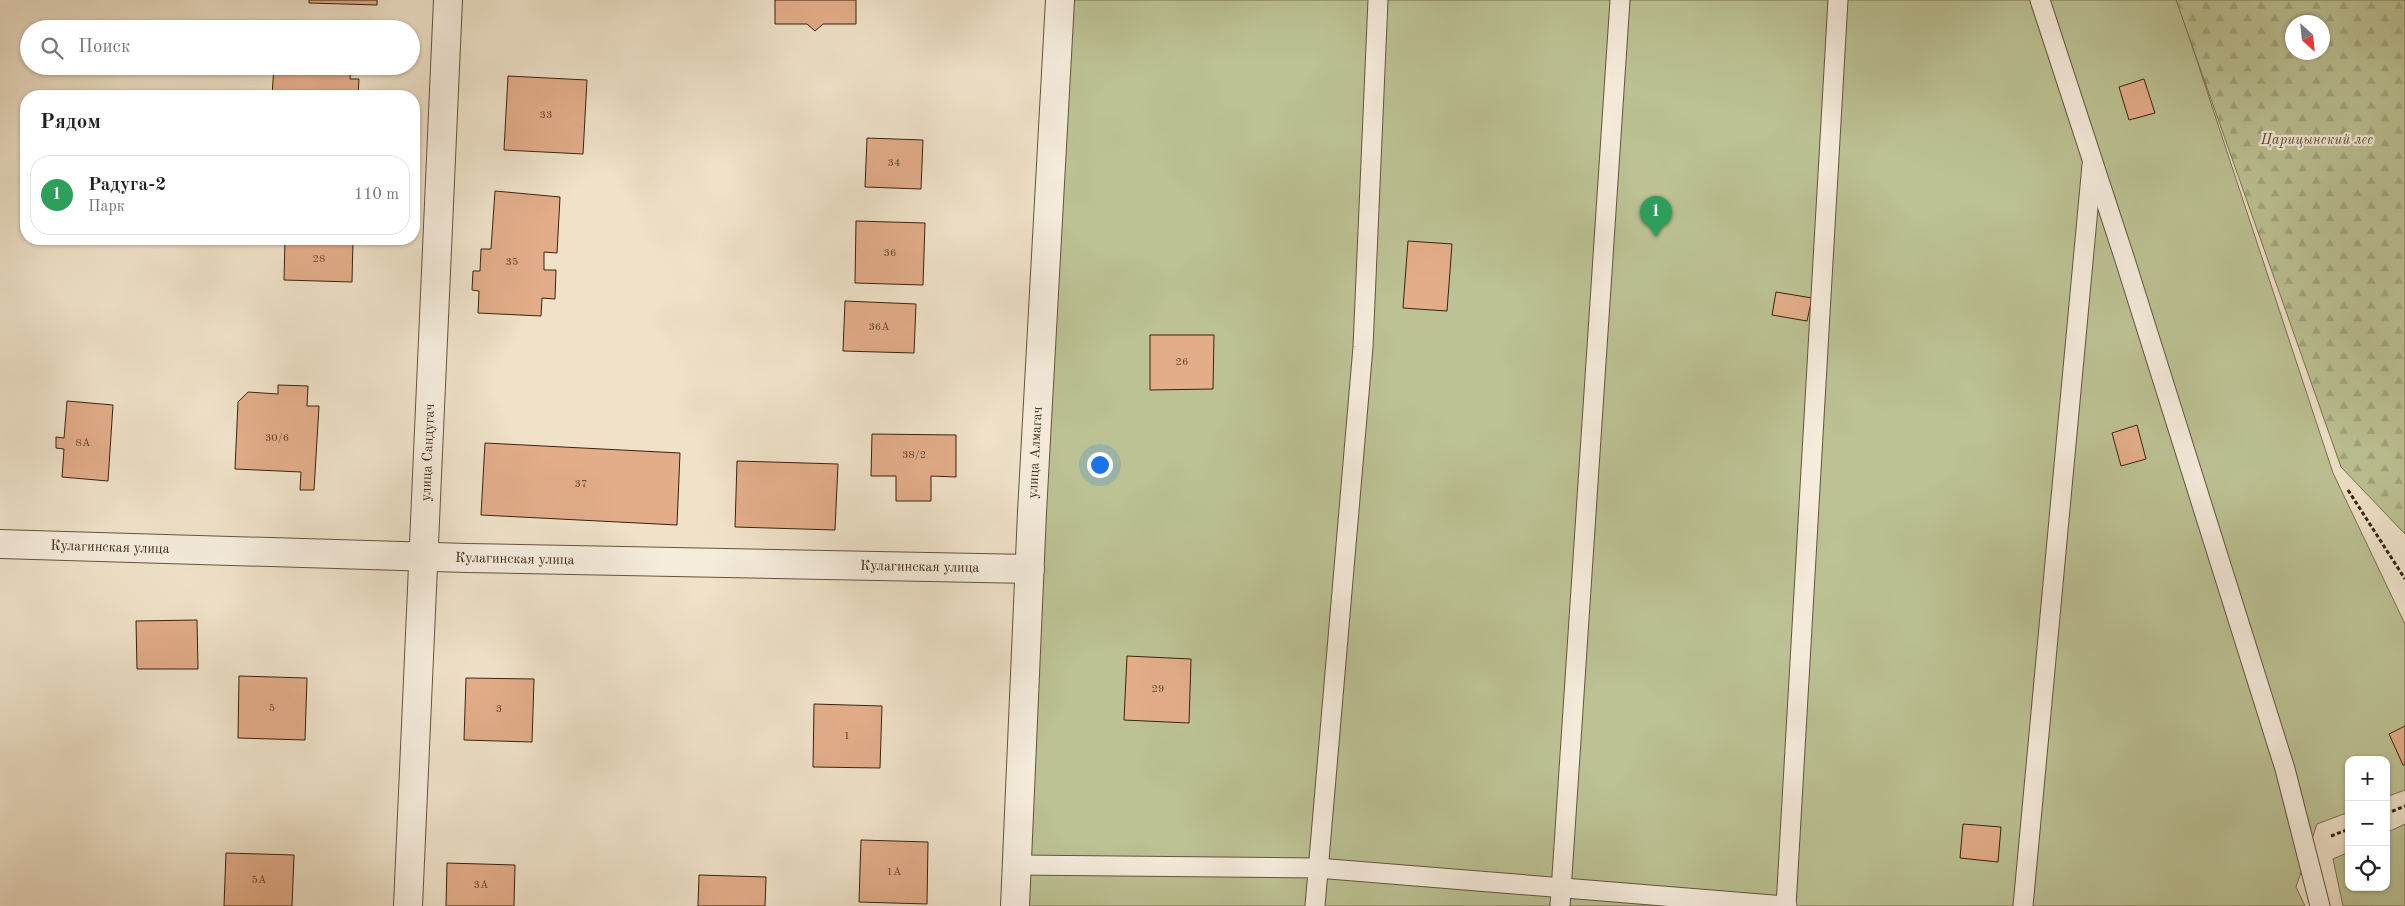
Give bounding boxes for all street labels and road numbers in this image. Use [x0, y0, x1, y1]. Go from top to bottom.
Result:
street label: улица Сандугач [419, 403, 437, 502]
street label: улица Алмагач [1026, 406, 1045, 499]
street label: Кулагинская улица [50, 539, 170, 556]
street label: Кулагинская улица [455, 551, 575, 567]
street label: Кулагинская улица [860, 559, 980, 575]

